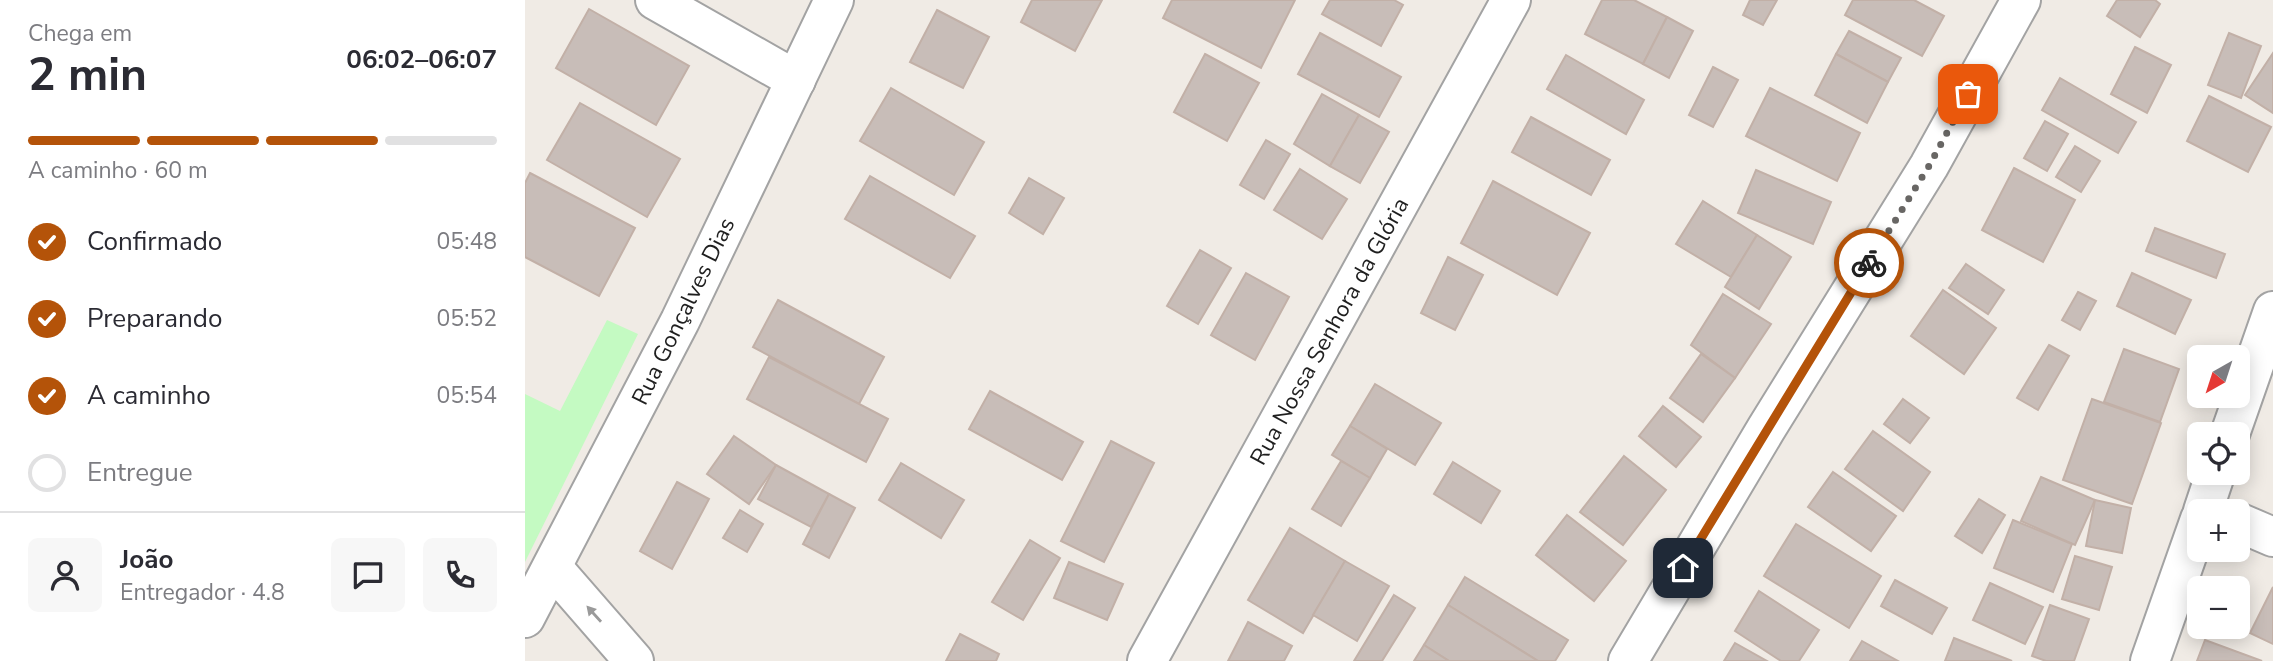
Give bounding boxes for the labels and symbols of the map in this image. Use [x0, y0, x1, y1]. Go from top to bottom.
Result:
pin [1938, 64, 1998, 124]
street label: Rua Nossa Senhora da Glória [1243, 192, 1416, 471]
street label: Rua Gonçalves Dias [625, 212, 742, 410]
courier [1834, 228, 1904, 298]
north arrow [2187, 345, 2251, 408]
pin [1653, 538, 1713, 598]
one-way arrow [586, 606, 602, 623]

